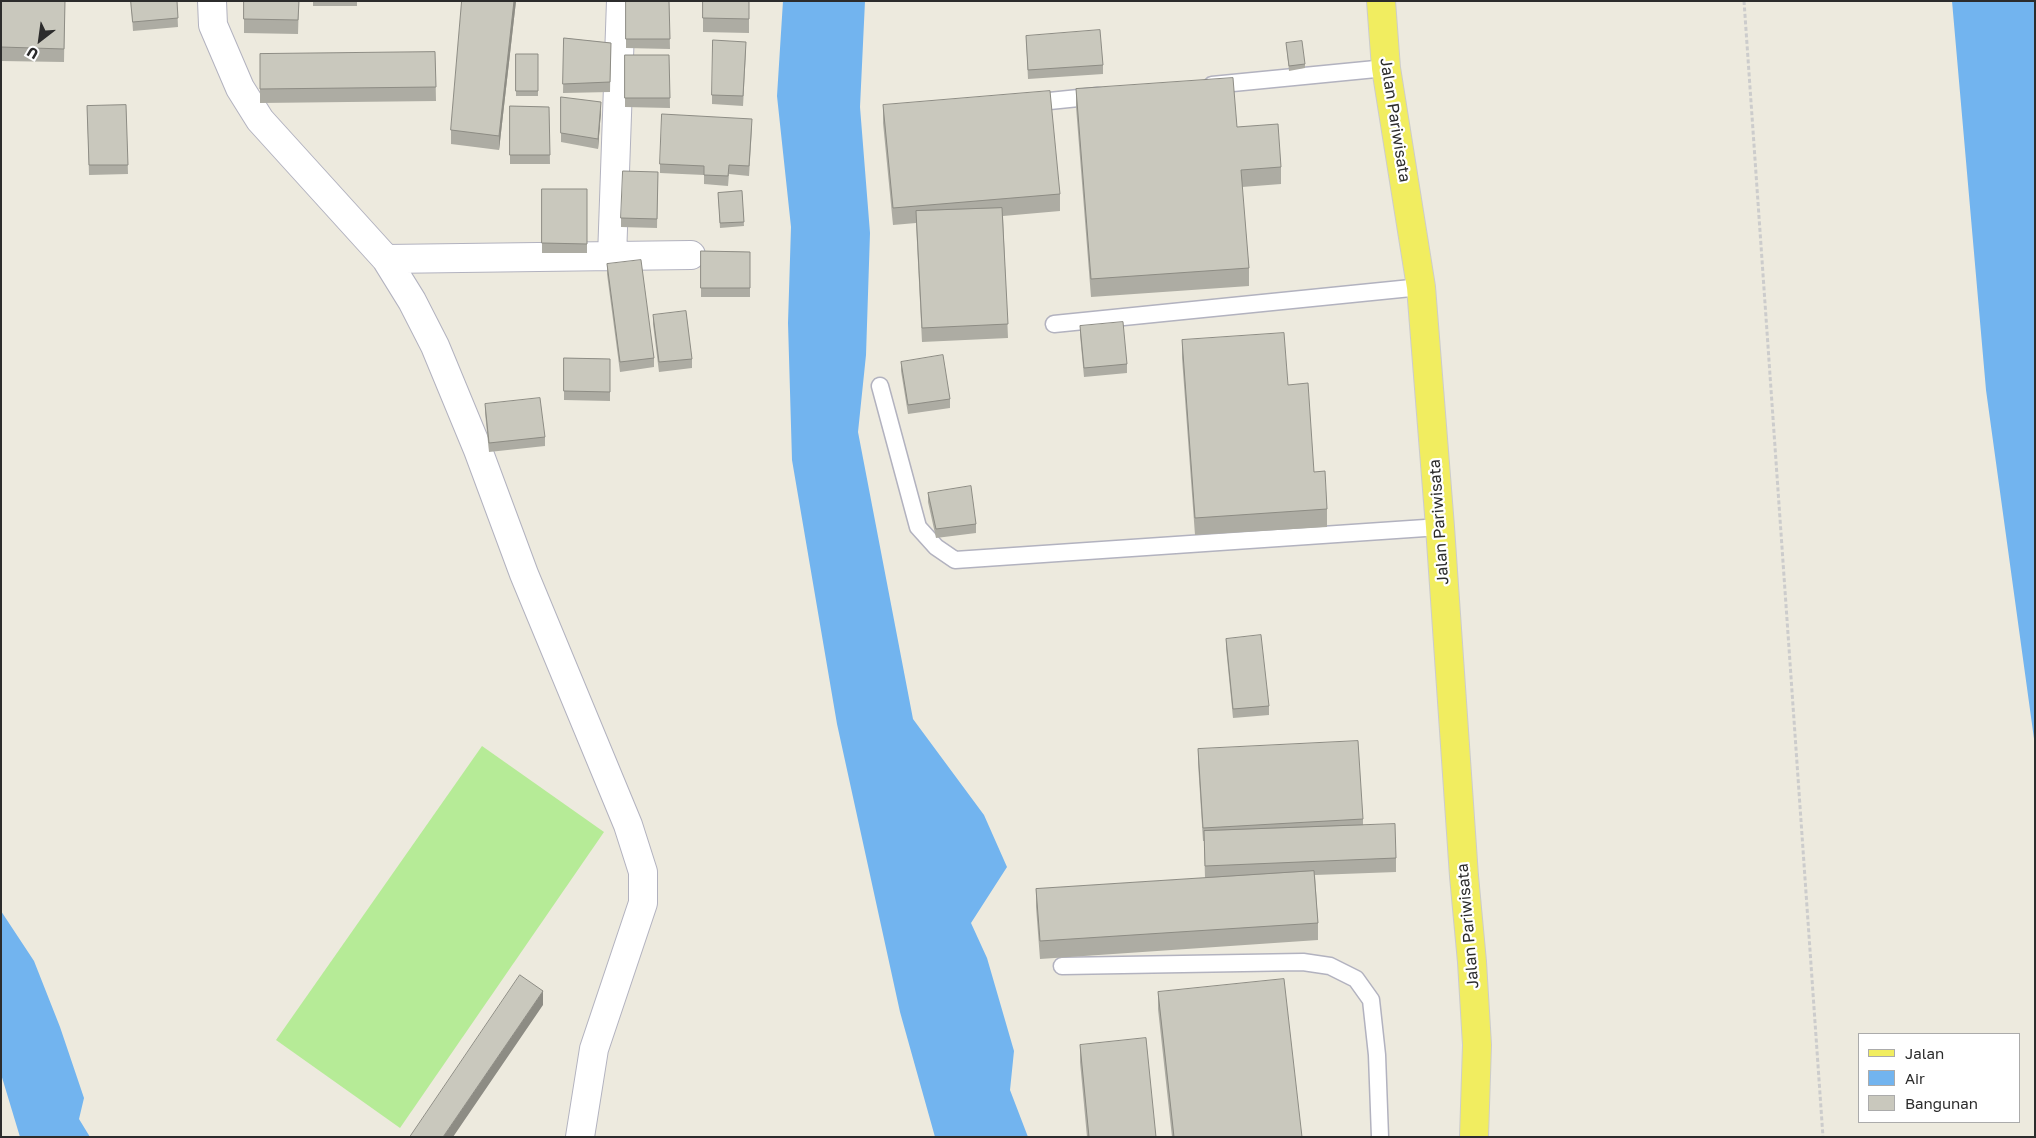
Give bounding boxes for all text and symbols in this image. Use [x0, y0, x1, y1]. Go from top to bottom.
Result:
north arrow [15, 15, 65, 65]
text: U [24, 44, 41, 63]
street label: Jalan Pariwisata [1376, 56, 1414, 184]
street label: Jalan Pariwisata [1425, 459, 1453, 585]
street label: Jalan Pariwisata [1453, 862, 1483, 990]
legend [1858, 1033, 2021, 1123]
text: Jalan [1905, 1044, 1944, 1062]
text: Air [1905, 1069, 1925, 1087]
text: Bangunan [1905, 1094, 1978, 1112]

